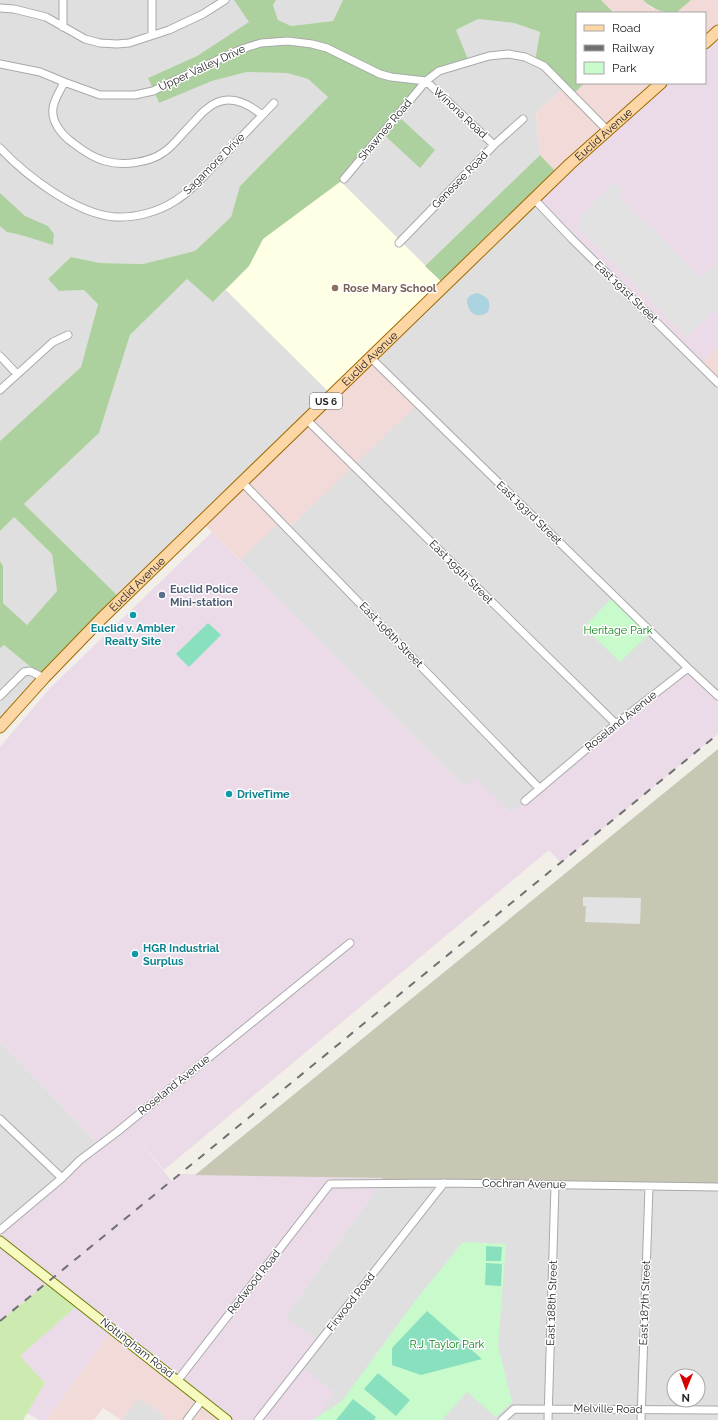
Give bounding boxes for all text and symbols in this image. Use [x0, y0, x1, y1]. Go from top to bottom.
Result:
legend [576, 12, 706, 84]
text: Road [612, 21, 641, 35]
text: Railway [612, 41, 655, 55]
street label: Upper Valley Drive [157, 42, 248, 94]
text: Park [612, 61, 637, 75]
street label: Winona Road [431, 85, 490, 141]
street label: Shawnee Road [355, 96, 415, 163]
street label: Euclid Avenue [572, 105, 635, 163]
street label: Sagamore Drive [181, 130, 248, 197]
street label: Genesee Road [429, 149, 491, 211]
street label: East 191st Street [592, 259, 660, 326]
place label: Rose Mary School [343, 282, 437, 295]
marker: Rose Mary School [330, 283, 340, 293]
street label: Euclid Avenue [339, 328, 400, 388]
road number: US 6 [310, 393, 342, 409]
street label: East 193rd Street [494, 479, 564, 548]
street label: East 195th Street [426, 537, 496, 607]
street label: Euclid Avenue [106, 554, 168, 614]
place label: Euclid Police Mini-station [170, 583, 238, 609]
marker: Euclid Police Mini-station [157, 590, 167, 600]
street label: East 196th Street [357, 600, 426, 671]
marker: Euclid v. Ambler Realty Site [128, 610, 138, 620]
place label: Euclid v. Ambler Realty Site [91, 622, 176, 648]
park label: Heritage Park [584, 624, 653, 637]
street label: Roseland Avenue [582, 688, 660, 754]
place label: DriveTime [237, 788, 290, 801]
marker: DriveTime [224, 789, 234, 799]
place label: HGR Industrial Surplus [143, 942, 220, 968]
marker: HGR Industrial Surplus [130, 949, 140, 959]
street label: Roseland Avenue [135, 1052, 213, 1118]
street label: Cochran Avenue [482, 1177, 567, 1191]
street label: Redwood Road [225, 1247, 283, 1317]
street label: East 188th Street [544, 1260, 560, 1346]
street label: East 187th Street [637, 1260, 653, 1346]
street label: Firwood Road [324, 1270, 378, 1334]
street label: Nottingham Road [98, 1315, 176, 1381]
park label: R.J. Taylor Park [410, 1338, 485, 1351]
north arrow [666, 1368, 706, 1408]
text: N [682, 1391, 690, 1404]
street label: Melville Road [574, 1402, 643, 1416]

